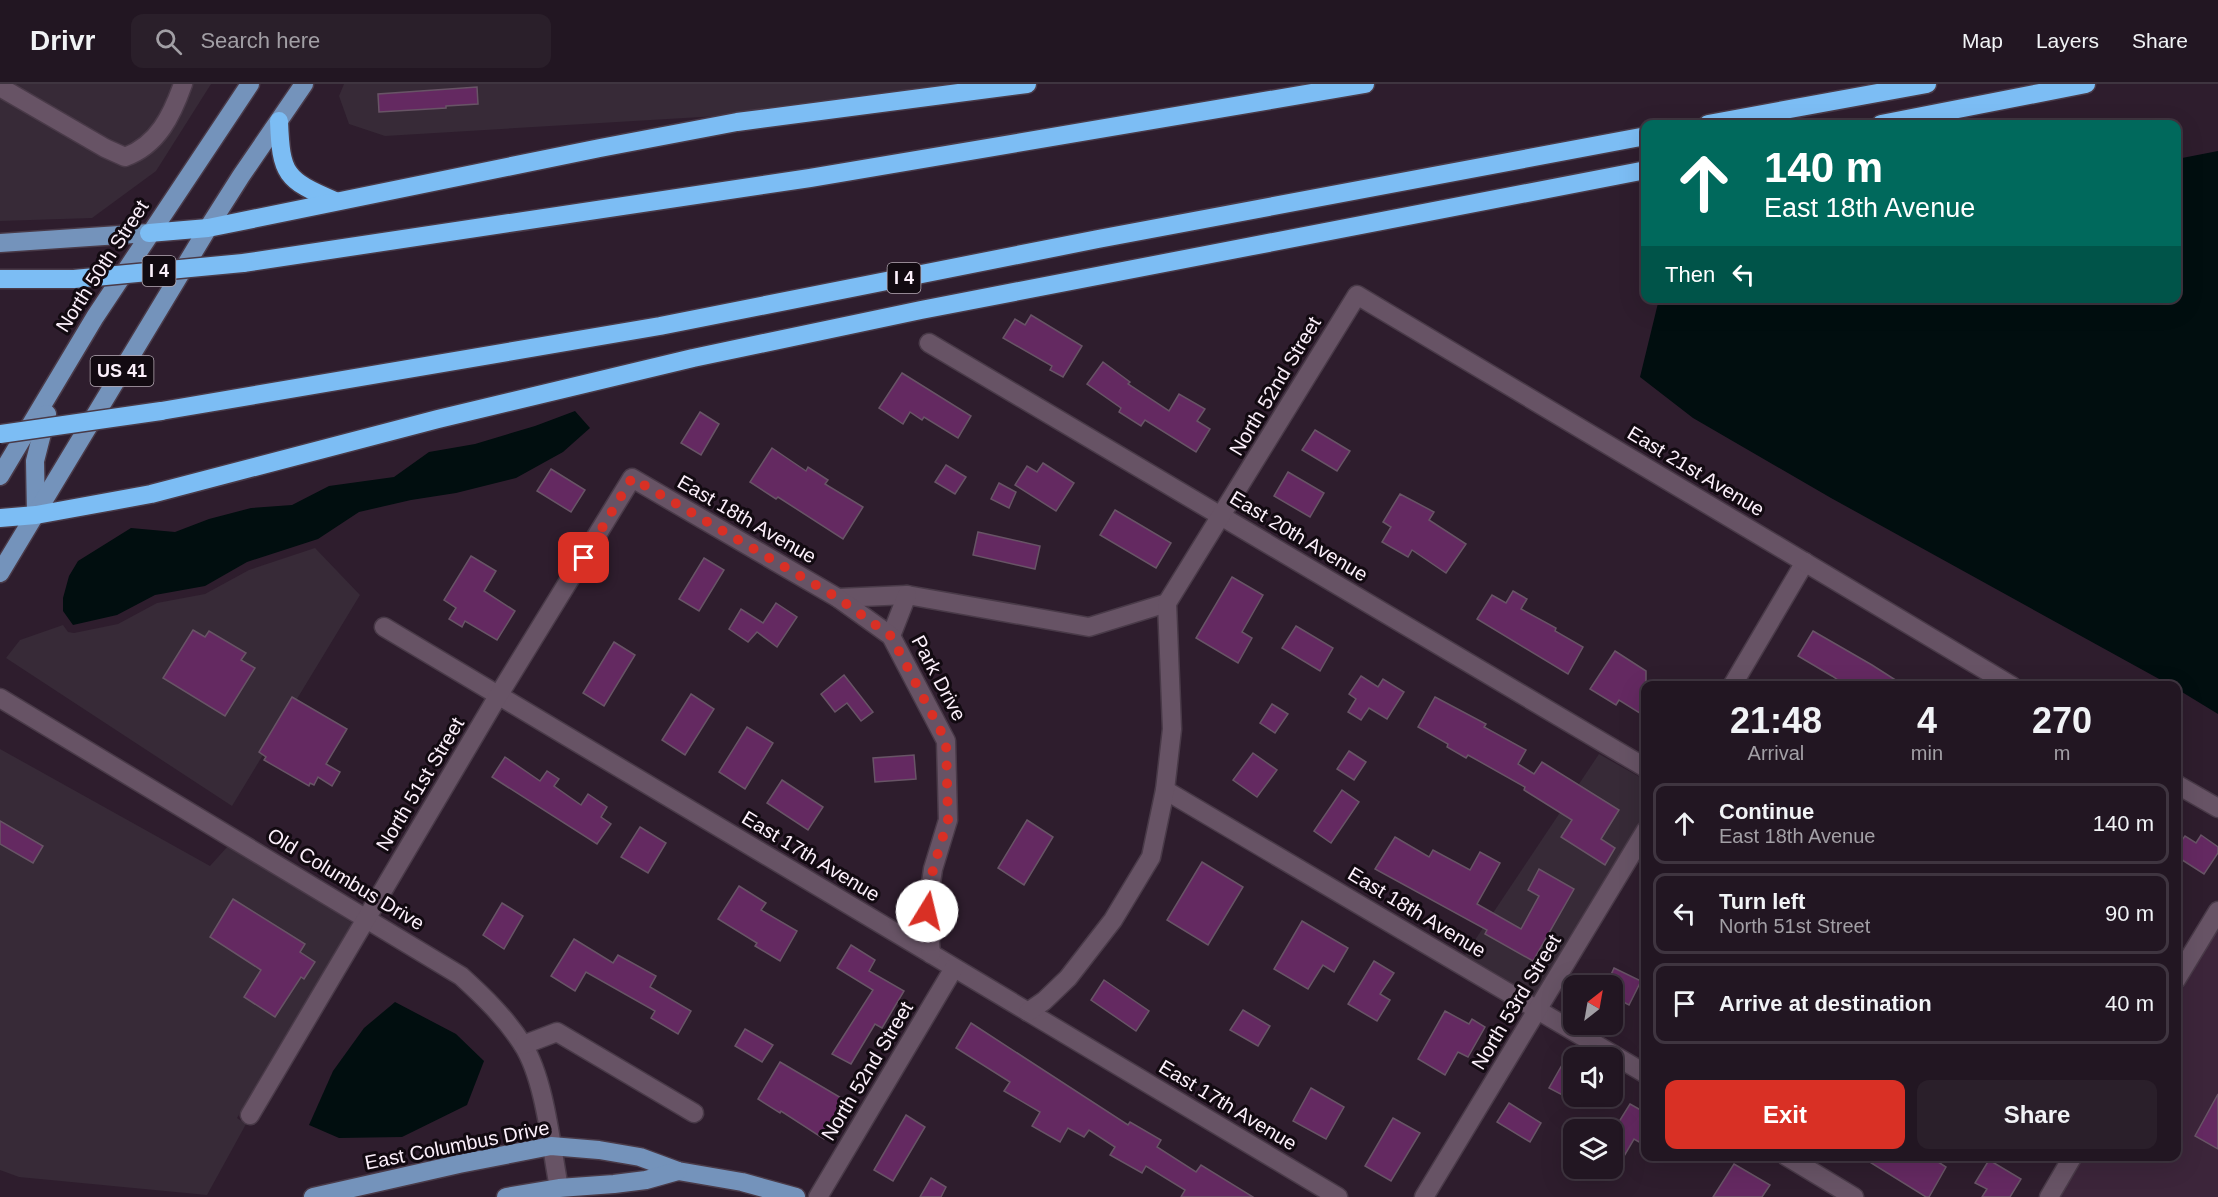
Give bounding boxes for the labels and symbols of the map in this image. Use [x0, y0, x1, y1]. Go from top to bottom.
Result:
street label: North 50th Street [51, 196, 153, 336]
road number: I 4 [142, 256, 176, 286]
road number: I 4 [888, 263, 920, 293]
street label: North 52nd Street [1225, 312, 1325, 459]
road number: US 41 [90, 356, 154, 386]
street label: East 21st Avenue [1624, 422, 1768, 520]
street label: East 18th Avenue [674, 470, 820, 568]
street label: East 20th Avenue [1226, 486, 1372, 586]
pin [558, 532, 609, 583]
street label: Park Drive [907, 632, 971, 724]
street label: North 51st Street [372, 713, 469, 854]
street label: East 17th Avenue [738, 806, 884, 906]
street label: Old Columbus Drive [264, 823, 428, 935]
street label: East 18th Avenue [1344, 862, 1490, 962]
position arrow [895, 879, 959, 943]
street label: North 53rd Street [1467, 930, 1565, 1073]
north arrow [1563, 975, 1623, 1035]
street label: North 52nd Street [817, 997, 917, 1144]
street label: East 17th Avenue [1155, 1055, 1301, 1155]
street label: East Columbus Drive [363, 1116, 551, 1174]

